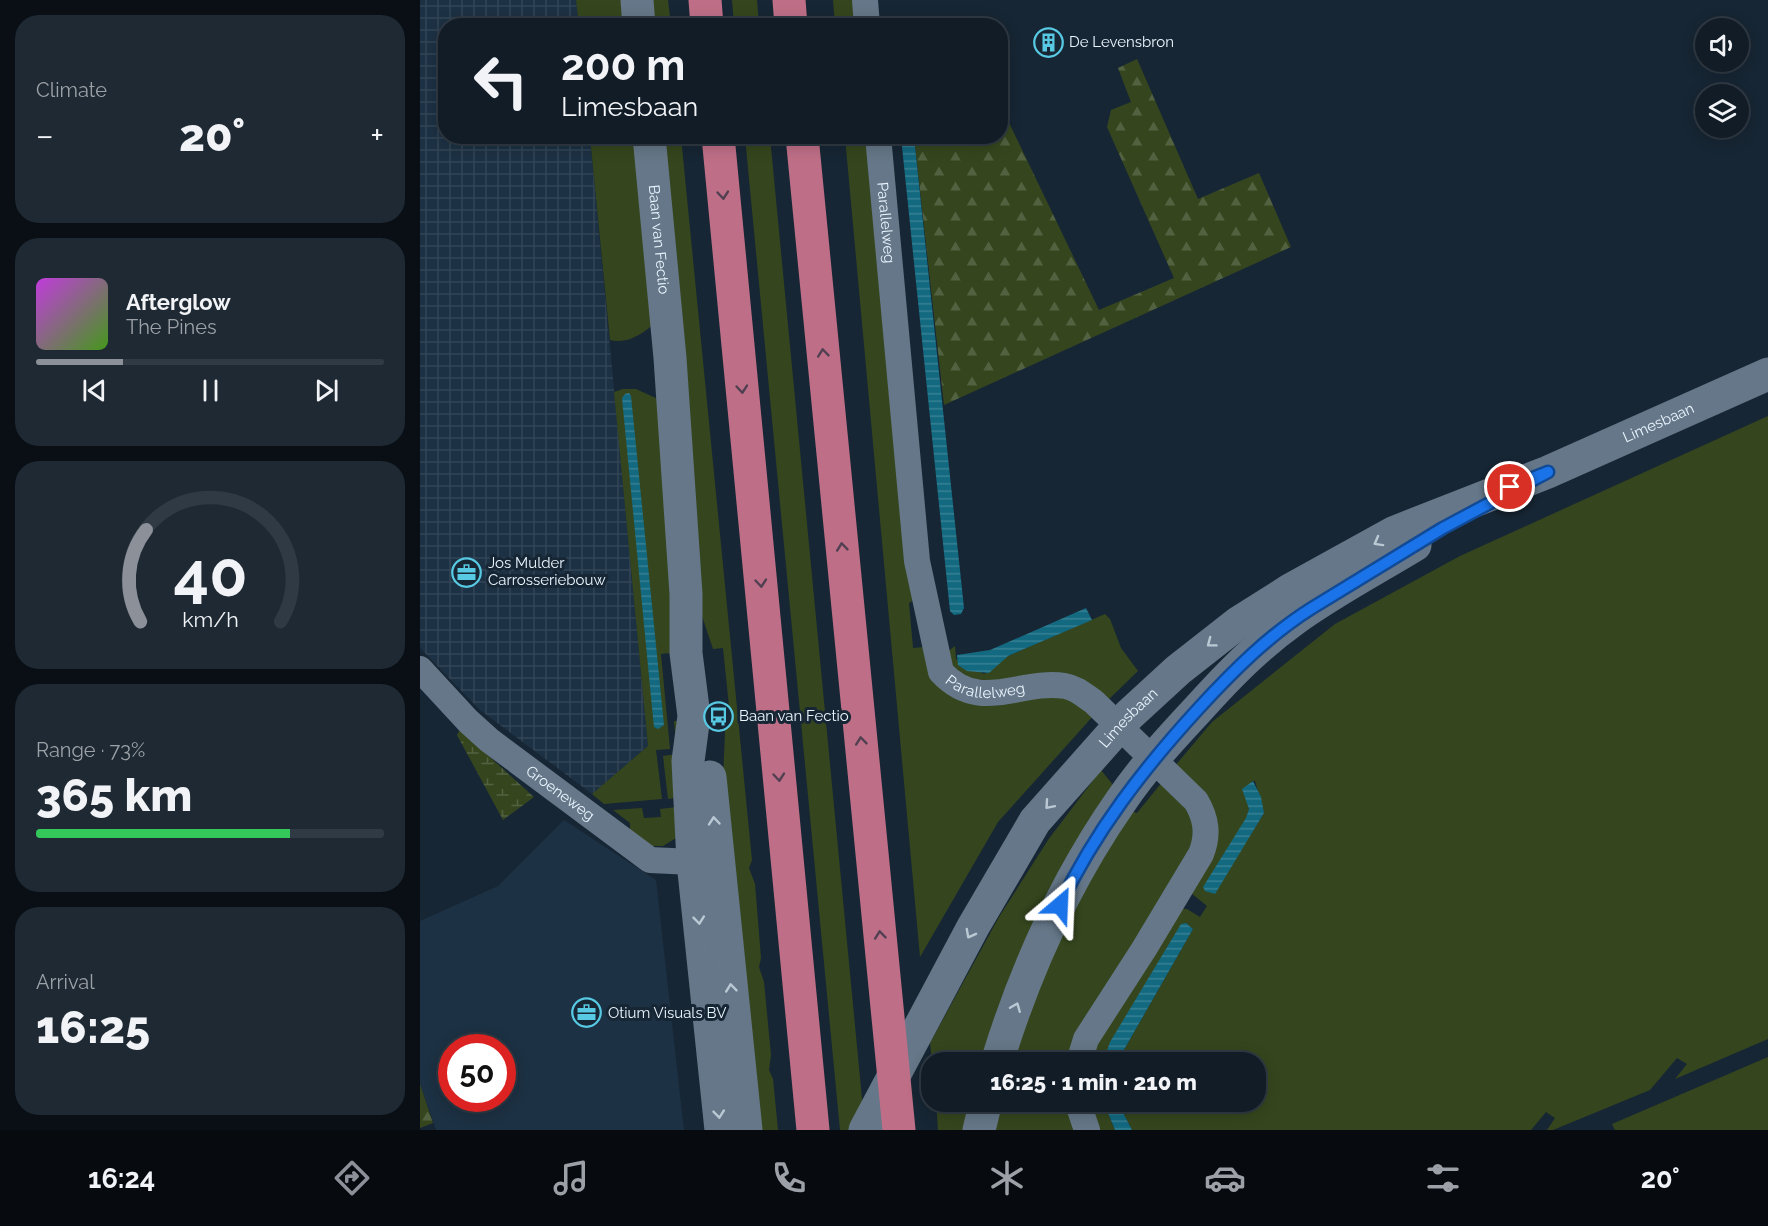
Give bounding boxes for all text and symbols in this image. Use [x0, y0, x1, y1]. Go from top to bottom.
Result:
map controls [1695, 18, 1749, 138]
button: sound [1695, 18, 1749, 72]
building icon: De Levensbron [1032, 26, 1064, 58]
place label: De Levensbron [1069, 33, 1174, 51]
text: 200 m [561, 41, 685, 90]
icon: left [462, 42, 540, 120]
text: Climate [36, 78, 107, 102]
button: layers [1695, 84, 1749, 138]
text: Limesbaan [561, 91, 698, 122]
text: 20° [179, 109, 245, 162]
text: − [36, 116, 54, 155]
text: + [370, 116, 384, 155]
street label: Parallelweg [873, 181, 899, 264]
street label: Baan van Fectio [645, 184, 673, 295]
one-way arrow [716, 190, 729, 199]
text: Afterglow [126, 289, 231, 315]
text: The Pines [126, 315, 217, 339]
one-way arrow [817, 349, 830, 358]
icon: previous [78, 374, 111, 407]
icon: pause [194, 374, 227, 407]
icon: next [310, 374, 343, 407]
one-way arrow [735, 384, 748, 393]
street label: Limesbaan [1620, 399, 1697, 447]
pin [1484, 461, 1535, 512]
icon: arrive [1493, 470, 1526, 503]
one-way arrow [1373, 535, 1384, 546]
text: 40 [173, 537, 247, 611]
one-way arrow [836, 543, 849, 552]
place label: Jos Mulder Carrosseriebouw [488, 554, 606, 589]
office icon: Jos Mulder Carrosseriebouw [451, 556, 483, 588]
one-way arrow [754, 578, 767, 588]
text: km/h [182, 607, 238, 632]
one-way arrow [1207, 636, 1218, 647]
street label: Parallelweg [942, 671, 1026, 702]
street label: Limesbaan [1095, 684, 1161, 751]
bus stop icon: Baan van Fectio [702, 700, 734, 732]
place label: Baan van Fectio [739, 707, 849, 725]
one-way arrow [855, 737, 868, 746]
text: Range · 73% [36, 738, 145, 762]
street label: Groeneweg [522, 762, 598, 825]
text: 365 km [36, 769, 192, 822]
one-way arrow [772, 773, 785, 782]
one-way arrow [1045, 798, 1056, 809]
one-way arrow [708, 816, 721, 825]
position arrow [1028, 873, 1092, 937]
one-way arrow [692, 915, 705, 925]
one-way arrow [966, 928, 977, 938]
one-way arrow [874, 931, 887, 940]
text: Arrival [36, 970, 95, 994]
one-way arrow [725, 984, 738, 993]
office icon: Otium Visuals BV [571, 997, 603, 1029]
text: 16:25 [36, 1001, 150, 1054]
one-way arrow [1009, 1002, 1021, 1013]
place label: Otium Visuals BV [608, 1004, 726, 1022]
speed limit sign: 50 [438, 1034, 516, 1112]
text: 16:25 · 1 min · 210 m [990, 1069, 1197, 1095]
one-way arrow [712, 1109, 725, 1119]
icon: directions [331, 1157, 373, 1199]
icon: music [550, 1157, 592, 1199]
icon: phone [768, 1157, 810, 1199]
icon: climate [986, 1157, 1028, 1199]
icon: car [1204, 1157, 1246, 1199]
icon: filters [1422, 1157, 1464, 1199]
text: 16:24 [88, 1163, 155, 1194]
text: 20° [1641, 1163, 1680, 1194]

